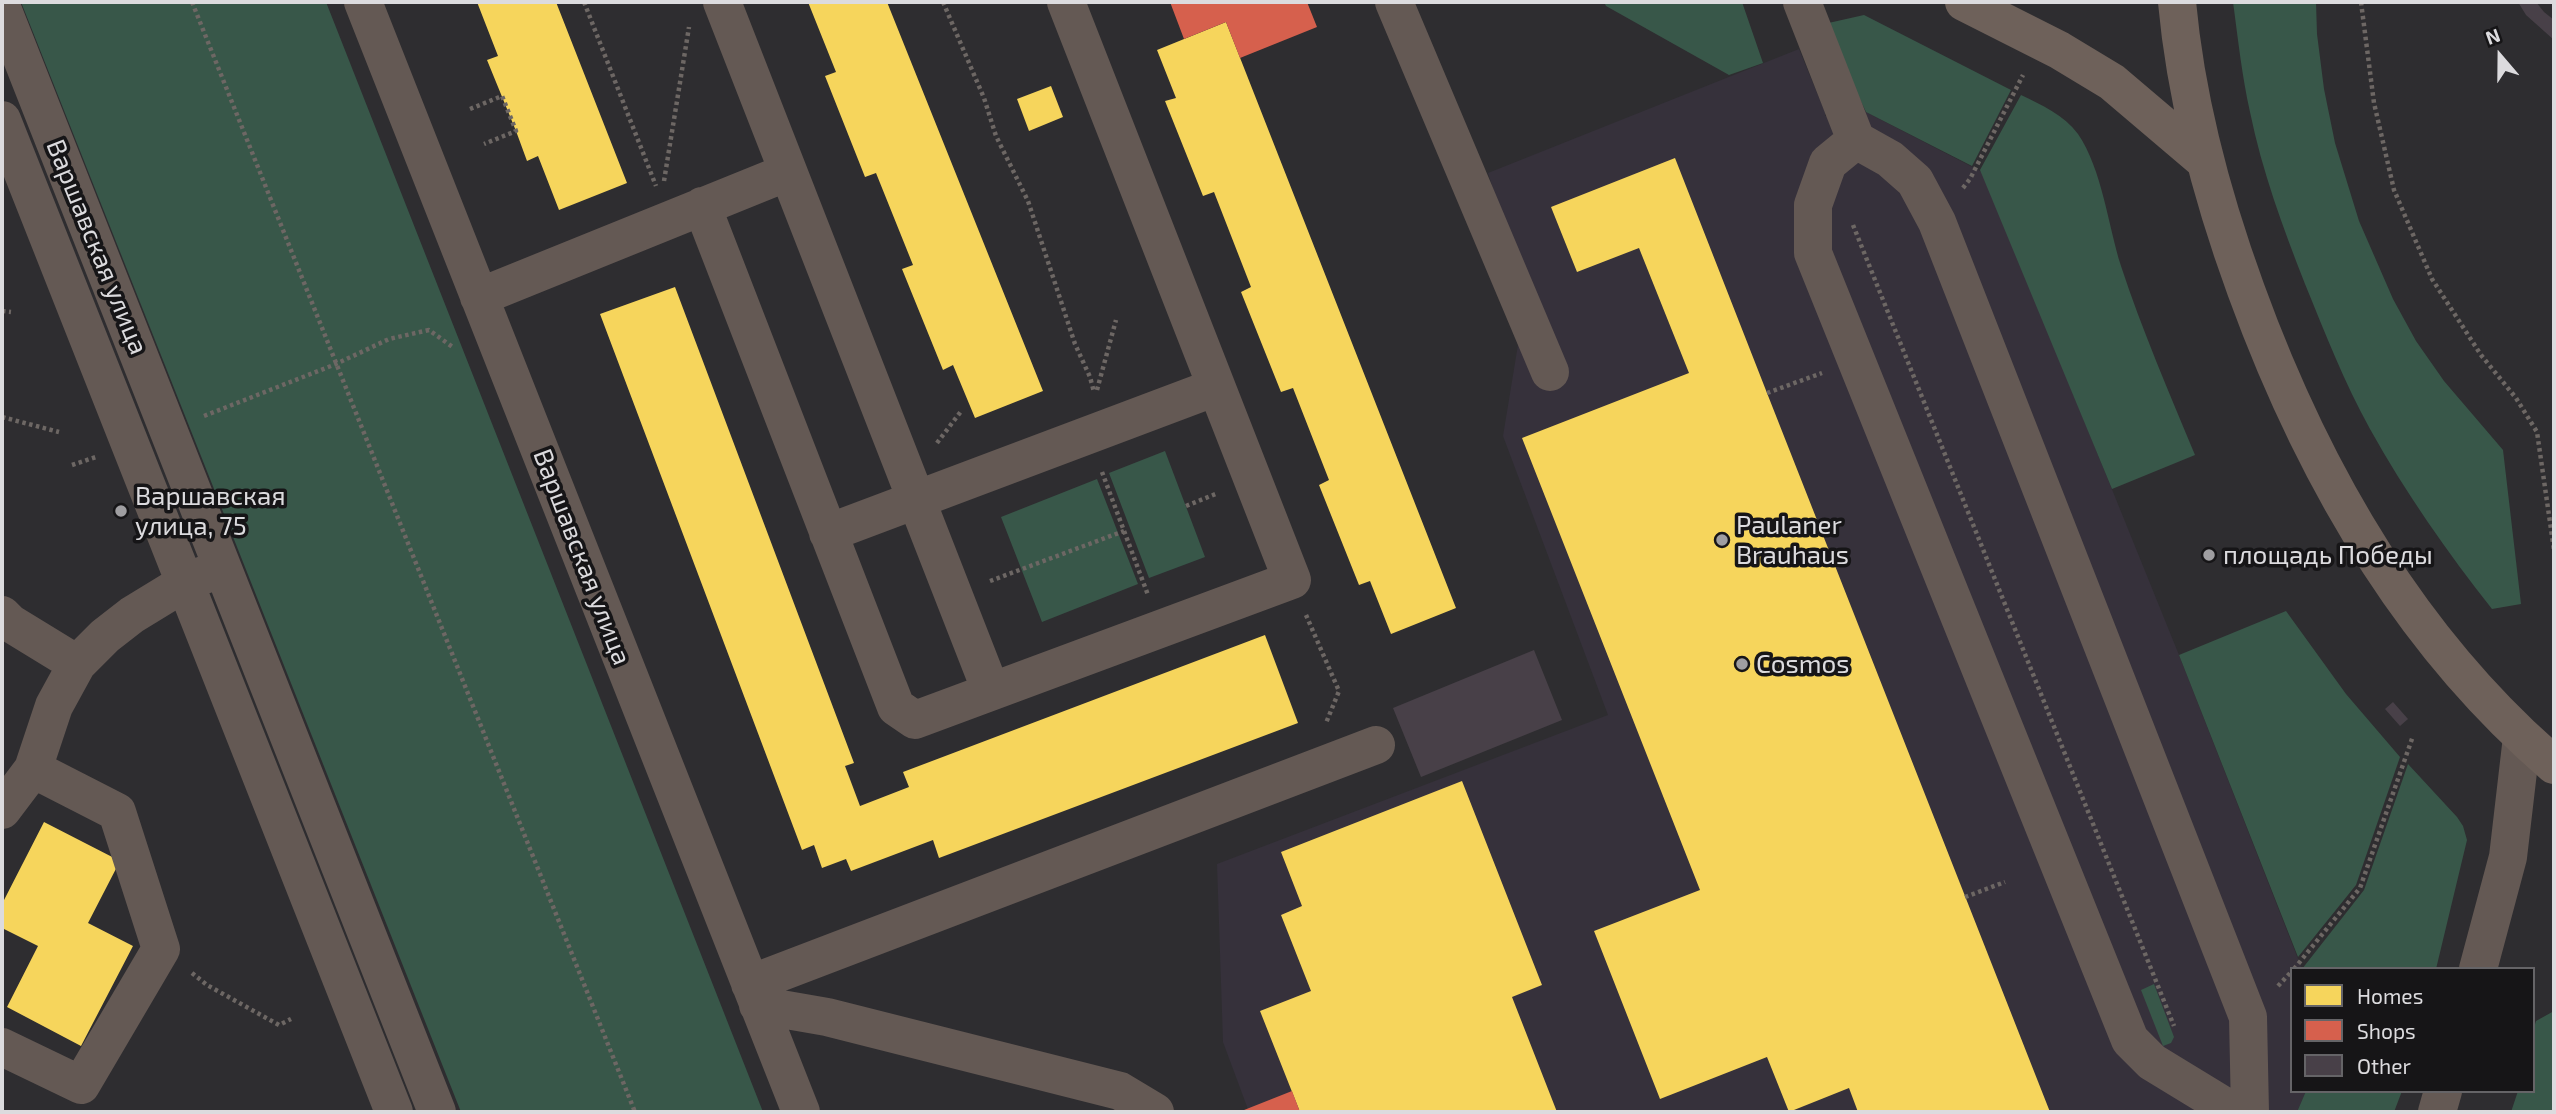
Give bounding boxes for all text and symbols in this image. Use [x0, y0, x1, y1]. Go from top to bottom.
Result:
north arrow [2465, 21, 2535, 91]
text: N [2482, 23, 2503, 49]
street label: Варшавская улица [40, 135, 154, 359]
street label: Варшавская улица [526, 445, 638, 669]
place label: Варшавская улица, 75 [135, 480, 286, 542]
marker: Варшавская улица, 75 [113, 503, 129, 519]
place label: Paulaner Brauhaus [1736, 509, 1849, 570]
marker: Paulaner Brauhaus [1714, 532, 1730, 548]
place label: площадь Победы [2223, 539, 2433, 571]
marker: площадь Победы [2201, 547, 2217, 563]
place label: Cosmos [1756, 648, 1850, 680]
marker: Cosmos [1734, 656, 1750, 672]
legend [2290, 967, 2535, 1093]
text: Homes [2357, 983, 2423, 1008]
text: Shops [2357, 1018, 2416, 1043]
text: Other [2357, 1053, 2411, 1078]

